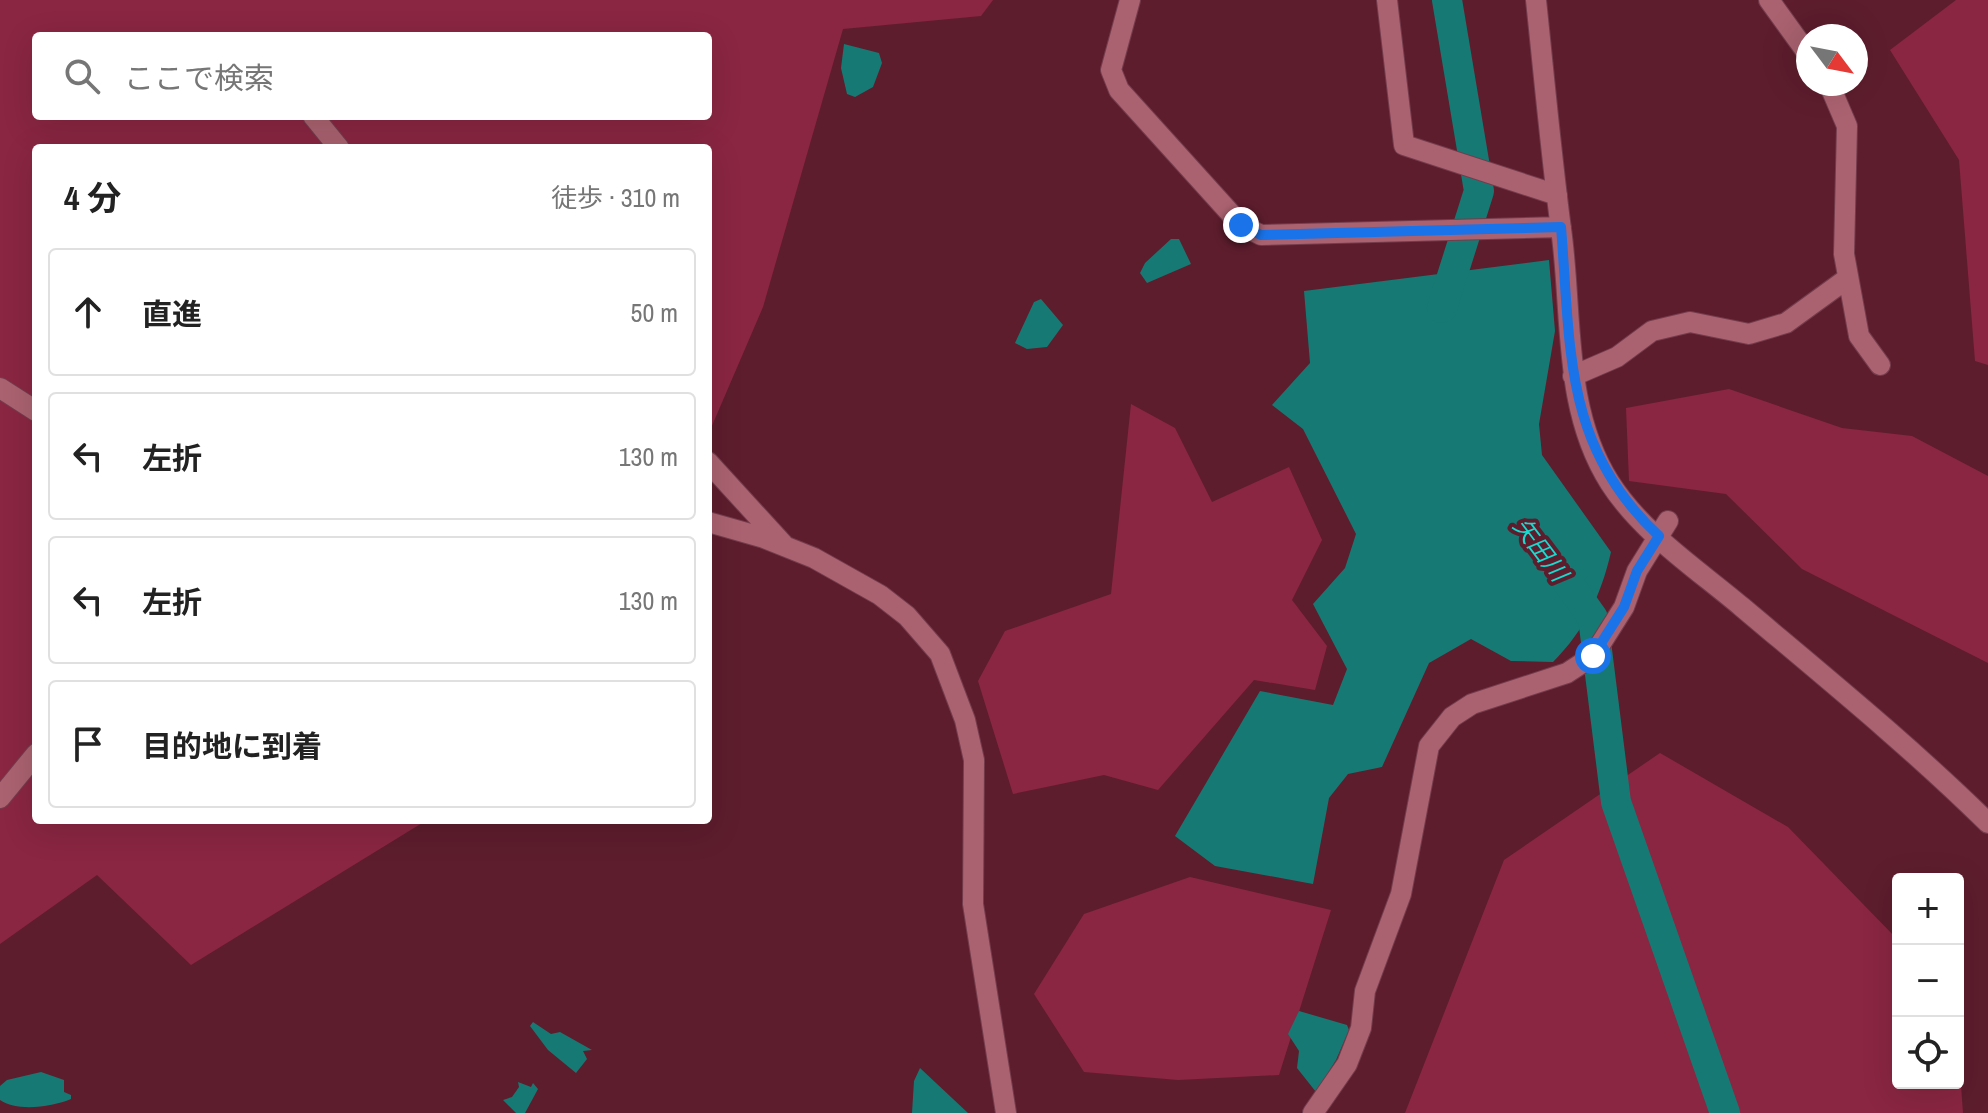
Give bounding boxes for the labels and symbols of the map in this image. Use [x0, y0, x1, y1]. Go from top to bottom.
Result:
north arrow [1796, 24, 1868, 96]
route end [1223, 207, 1259, 243]
water label: 矢田川 [1507, 511, 1577, 590]
route start [1575, 638, 1611, 674]

